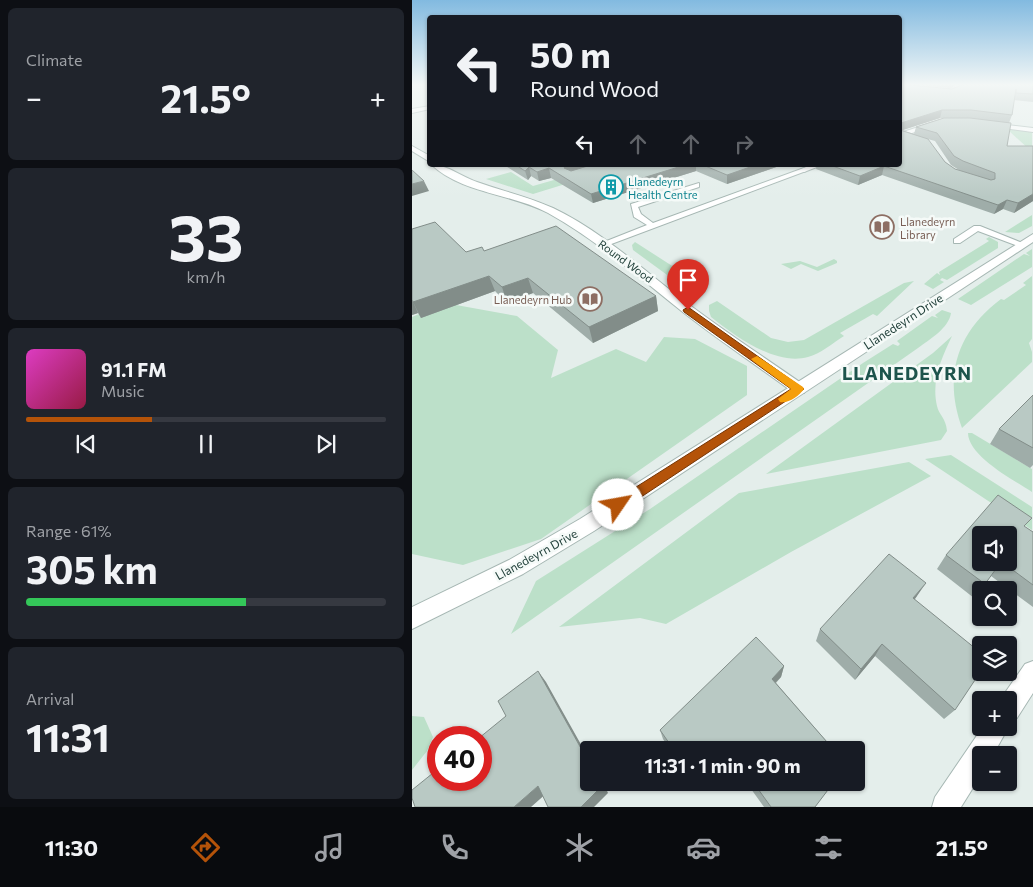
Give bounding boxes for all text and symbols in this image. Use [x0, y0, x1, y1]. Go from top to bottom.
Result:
text: 50 m [530, 32, 611, 75]
icon: left [447, 35, 512, 100]
text: Climate [26, 50, 82, 69]
text: 21.5° [161, 74, 251, 121]
text: Round Wood [530, 75, 659, 102]
text: − [26, 80, 42, 114]
text: + [370, 80, 386, 114]
icon: left [571, 130, 599, 158]
icon: ahead [624, 130, 652, 158]
icon: ahead [677, 130, 705, 158]
icon: right [730, 130, 758, 158]
building icon: Llanedeyrn Health Centre [598, 174, 624, 200]
place label: Llanedeyrn Health Centre [628, 175, 698, 201]
text: 33 [168, 195, 244, 274]
library icon: Llanedeyrn Library [869, 214, 895, 240]
place label: Llanedeyrn Library [900, 215, 955, 241]
street label: Round Wood [596, 237, 656, 285]
pin [667, 259, 709, 310]
icon: arrive [674, 266, 702, 294]
text: km/h [187, 267, 225, 286]
library icon: Llanedeyrn Hub [577, 286, 603, 312]
street label: Llanedeyrn Drive [861, 290, 945, 352]
place label: Llanedeyrn Hub [494, 293, 572, 306]
text: 91.1 FM [101, 358, 166, 381]
district label: LLANEDEYRN [842, 362, 972, 384]
text: Music [101, 381, 145, 400]
icon: previous [72, 430, 100, 458]
icon: pause [192, 430, 220, 458]
icon: next [312, 430, 340, 458]
position arrow [591, 478, 643, 530]
text: Range · 61% [26, 521, 112, 540]
street label: Llanedeyrn Drive [493, 526, 579, 582]
map controls [972, 526, 1017, 791]
button: sound [972, 526, 1017, 571]
text: 305 km [26, 545, 158, 592]
button: search [972, 581, 1017, 626]
button: layers [972, 636, 1017, 681]
text: Arrival [26, 689, 74, 708]
button: + [972, 691, 1017, 736]
text: 11:31 [26, 713, 110, 760]
speed limit sign: 40 [427, 726, 492, 791]
button: − [972, 746, 1017, 791]
text: 11:31 · 1 min · 90 m [644, 754, 801, 777]
icon: directions [188, 830, 223, 865]
icon: music [312, 830, 347, 865]
icon: phone [437, 830, 472, 865]
icon: climate [562, 830, 597, 865]
icon: car [686, 830, 721, 865]
icon: filters [811, 830, 846, 865]
text: 11:30 [45, 834, 98, 861]
text: 21.5° [936, 834, 988, 861]

